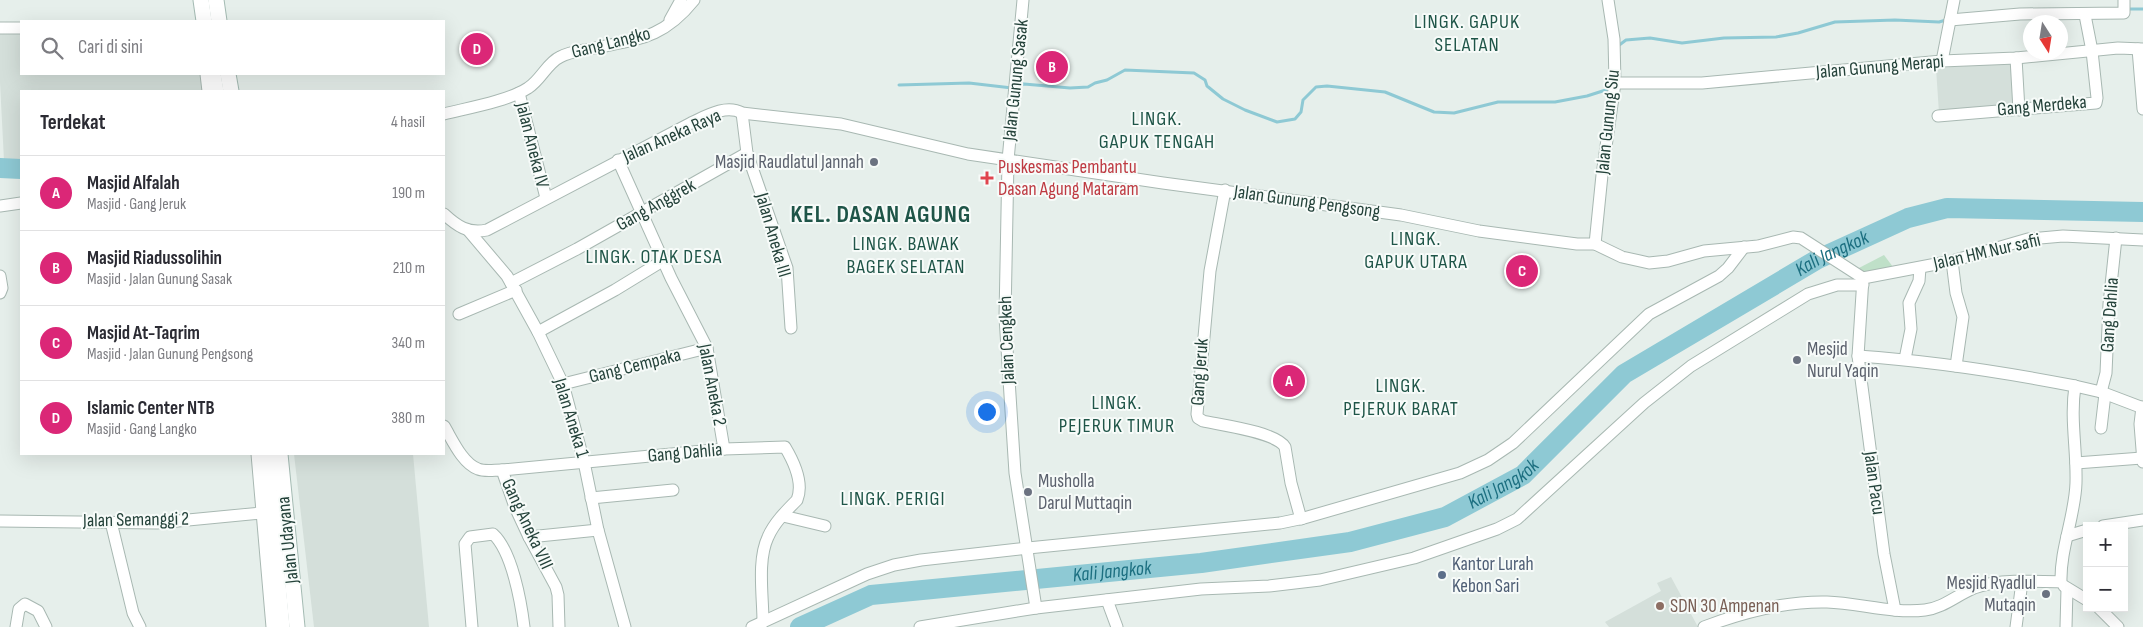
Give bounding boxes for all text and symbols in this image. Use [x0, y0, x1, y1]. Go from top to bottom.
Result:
district label: LINGK. GAPUK SELATAN [1414, 10, 1520, 57]
north arrow [2023, 15, 2068, 60]
street label: Jalan Gunung Sasak [998, 17, 1034, 143]
search box [20, 20, 445, 75]
street label: Gang Langko [569, 22, 653, 64]
pin: D [461, 30, 493, 68]
icon: search [38, 34, 66, 62]
text: Cari di sini [78, 36, 143, 59]
pin: B [1036, 48, 1068, 86]
street label: Jalan Gunung Merapi [1814, 50, 1945, 84]
street label: Jalan Gunung Siu [1591, 69, 1625, 176]
street label: Gang Merdeka [1996, 91, 2088, 121]
street label: Jalan Aneka IV [510, 99, 554, 191]
street label: Jalan Aneka Raya [618, 104, 725, 168]
district label: LINGK. GAPUK TENGAH [1099, 107, 1215, 154]
text: Terdekat [40, 110, 106, 135]
text: 4 hasil [391, 113, 425, 132]
place label: Masjid Raudlatul Jannah [715, 151, 864, 174]
marker: Masjid Raudlatul Jannah [868, 156, 880, 168]
place label: Puskesmas Pembantu Dasan Agung Mataram [998, 156, 1139, 201]
marker: Puskesmas Pembantu Dasan Agung Mataram [980, 171, 994, 185]
text: Masjid Alfalah [87, 172, 180, 195]
street label: Gang Anggrek [612, 173, 700, 236]
street label: Jalan Gunung Pengsong [1231, 180, 1382, 224]
text: A [52, 184, 60, 203]
text: 190 m [392, 184, 425, 203]
street label: Jalan Aneka III [750, 189, 796, 280]
text: Masjid · Gang Jeruk [87, 195, 186, 214]
district label: KEL. DASAN AGUNG [791, 200, 971, 229]
water label: Kali Jangkok [1791, 225, 1873, 282]
district label: LINGK. GAPUK UTARA [1364, 227, 1468, 274]
street label: Jalan HM Nur safii [1930, 229, 2043, 276]
district label: LINGK. BAWAK BAGEK SELATAN [847, 232, 966, 279]
district label: LINGK. OTAK DESA [586, 245, 722, 269]
text: Masjid Riadussolihin [87, 247, 222, 270]
pin: C [1506, 252, 1538, 290]
text: B [52, 259, 60, 278]
text: 210 m [393, 259, 425, 278]
text: Masjid · Jalan Gunung Sasak [87, 270, 232, 289]
street label: Gang Dahlia [2096, 277, 2124, 353]
street label: Jalan Cengkeh [994, 295, 1020, 386]
text: Masjid At-Taqrim [87, 322, 200, 345]
text: C [52, 334, 60, 353]
text: 340 m [392, 334, 425, 353]
street label: Gang Jeruk [1186, 337, 1214, 407]
place label: Mesjid Nurul Yaqin [1807, 338, 1879, 383]
street label: Jalan Aneka 2 [693, 341, 731, 428]
street label: Gang Cempaka [587, 343, 683, 389]
text: Masjid · Jalan Gunung Pengsong [87, 345, 253, 364]
marker: Mesjid Nurul Yaqin [1791, 354, 1803, 366]
pin: A [1273, 362, 1305, 400]
district label: LINGK. PEJERUK BARAT [1343, 374, 1459, 421]
street label: Jalan Aneka 1 [548, 375, 594, 461]
district label: LINGK. PEJERUK TIMUR [1059, 391, 1175, 438]
text: Islamic Center NTB [87, 397, 214, 420]
your location [974, 399, 1000, 425]
text: D [52, 409, 60, 428]
text: 380 m [391, 409, 425, 428]
text: Masjid · Gang Langko [87, 420, 197, 439]
street label: Gang Dahlia [647, 438, 723, 468]
street label: Jalan Pacu [1858, 449, 1890, 516]
water label: Kali Jangkok [1463, 454, 1544, 515]
place label: Musholla Darul Muttaqin [1038, 470, 1132, 515]
street label: Gang Aneka VIII [496, 475, 558, 573]
marker: Musholla Darul Muttaqin [1022, 486, 1034, 498]
district label: LINGK. PERIGI [841, 487, 945, 511]
street label: Jalan Udayana [272, 495, 304, 586]
street label: Jalan Semanggi 2 [82, 508, 189, 532]
map controls [2083, 522, 2128, 612]
button: + [2083, 522, 2128, 567]
place label: Kantor Lurah Kebon Sari [1452, 553, 1534, 598]
water label: Kali Jangkok [1072, 556, 1153, 587]
button: − [2083, 567, 2128, 612]
marker: Kantor Lurah Kebon Sari [1436, 569, 1448, 581]
place label: Mesjid Ryadlul Mutaqin [1947, 572, 2036, 617]
marker: Mesjid Ryadlul Mutaqin [2040, 588, 2052, 600]
place label: SDN 30 Ampenan [1670, 595, 1779, 618]
marker: SDN 30 Ampenan [1654, 600, 1666, 612]

